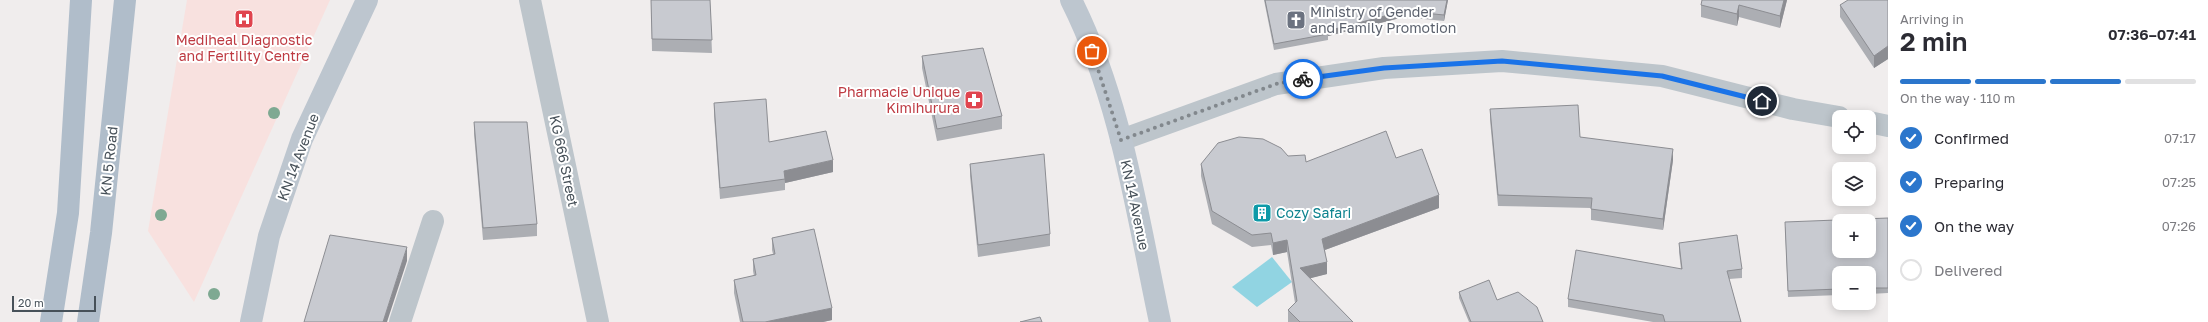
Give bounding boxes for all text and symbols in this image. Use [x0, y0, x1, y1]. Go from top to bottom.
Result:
place label: Ministry of Gender and Family Promotion [1310, 3, 1456, 36]
hospital icon: Mediheal Diagnostic and Fertility Centre [233, 8, 255, 30]
church icon: Ministry of Gender and Family Promotion [1285, 9, 1307, 31]
text: Arriving in [1900, 11, 1964, 27]
text: 07:36–07:41 [2108, 25, 2196, 43]
text: 2 min [1900, 26, 1968, 57]
place label: Mediheal Diagnostic and Fertility Centre [176, 31, 313, 64]
pin [1075, 34, 1109, 68]
icon: bag [1081, 40, 1103, 62]
courier [1283, 59, 1323, 99]
icon: bike [1292, 68, 1314, 90]
place label: Pharmacie Unique Kimihurura [838, 83, 960, 116]
pin [1745, 84, 1779, 118]
pharmacy icon: Pharmacie Unique Kimihurura [963, 89, 985, 111]
icon: home [1751, 90, 1773, 112]
text: On the way · 110 m [1900, 90, 2015, 106]
map controls [1832, 110, 1876, 310]
button: locate [1832, 110, 1876, 154]
street label: KN 14 Avenue [273, 111, 322, 203]
street label: KG 666 Street [546, 114, 582, 208]
street label: KN 5 Road [96, 125, 121, 197]
icon: check [1900, 127, 1922, 149]
text: Confirmed [1934, 129, 2009, 147]
text: 07:17 [2164, 130, 2196, 146]
street label: KN 14 Avenue [1118, 158, 1153, 252]
button: layers [1832, 162, 1876, 206]
icon: check [1900, 171, 1922, 193]
text: Preparing [1934, 173, 2004, 191]
text: 07:25 [2162, 174, 2196, 190]
building icon: Cozy Safari [1251, 202, 1273, 224]
place label: Cozy Safari [1276, 204, 1351, 221]
button: + [1832, 214, 1876, 258]
icon: check [1900, 215, 1922, 237]
text: On the way [1934, 217, 2014, 235]
text: 07:26 [2162, 218, 2196, 234]
text: Delivered [1934, 261, 2002, 279]
button: − [1832, 266, 1876, 310]
scale bar [12, 294, 96, 313]
text: 20 m [18, 296, 44, 309]

